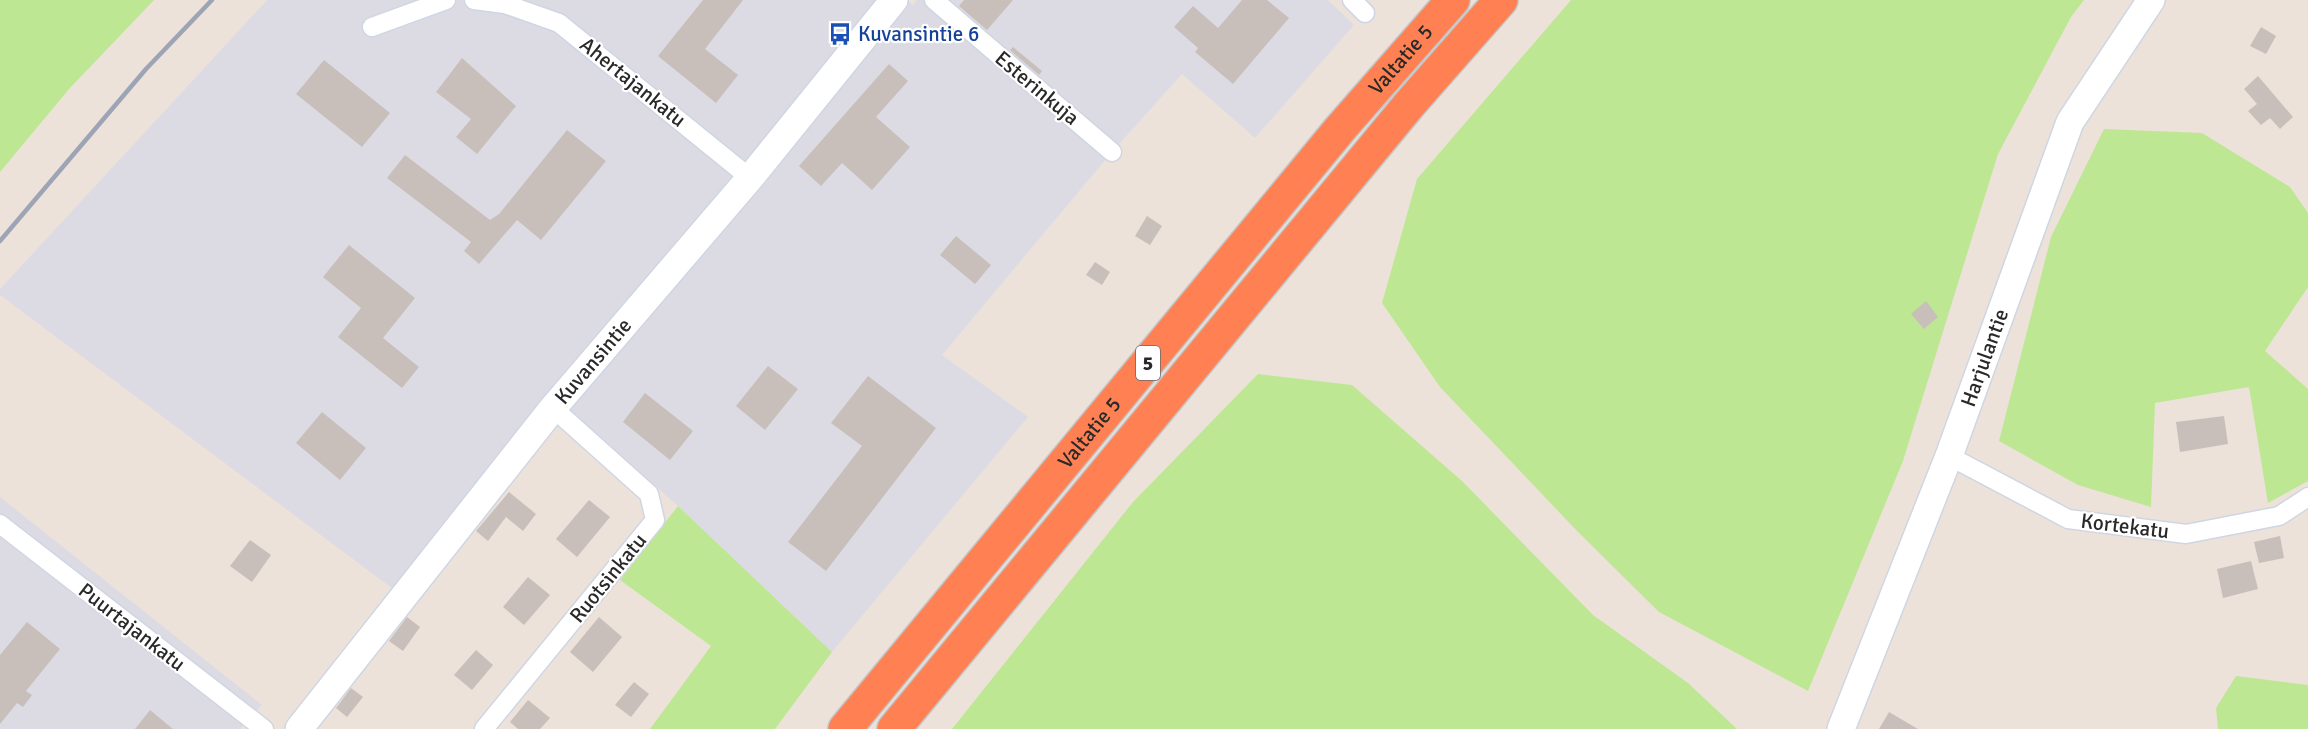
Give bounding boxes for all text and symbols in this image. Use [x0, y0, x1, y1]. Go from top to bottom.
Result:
street label: Valtatie 5 [1363, 19, 1439, 100]
bus stop icon: Kuvansintie 6 [827, 21, 853, 47]
place label: Kuvansintie 6 [858, 21, 979, 47]
street label: Ahertajankatu [575, 31, 691, 133]
street label: Esterinkuja [990, 45, 1084, 131]
street label: Harjulantie [1955, 305, 2014, 410]
street label: Kuvansintie [549, 313, 637, 410]
road number: 5 [1136, 346, 1160, 380]
street label: Valtatie 5 [1052, 392, 1127, 474]
street label: Kortekatu [2079, 508, 2171, 544]
street label: Ruotsinkatu [564, 528, 652, 628]
street label: Puurtajankatu [73, 577, 191, 677]

